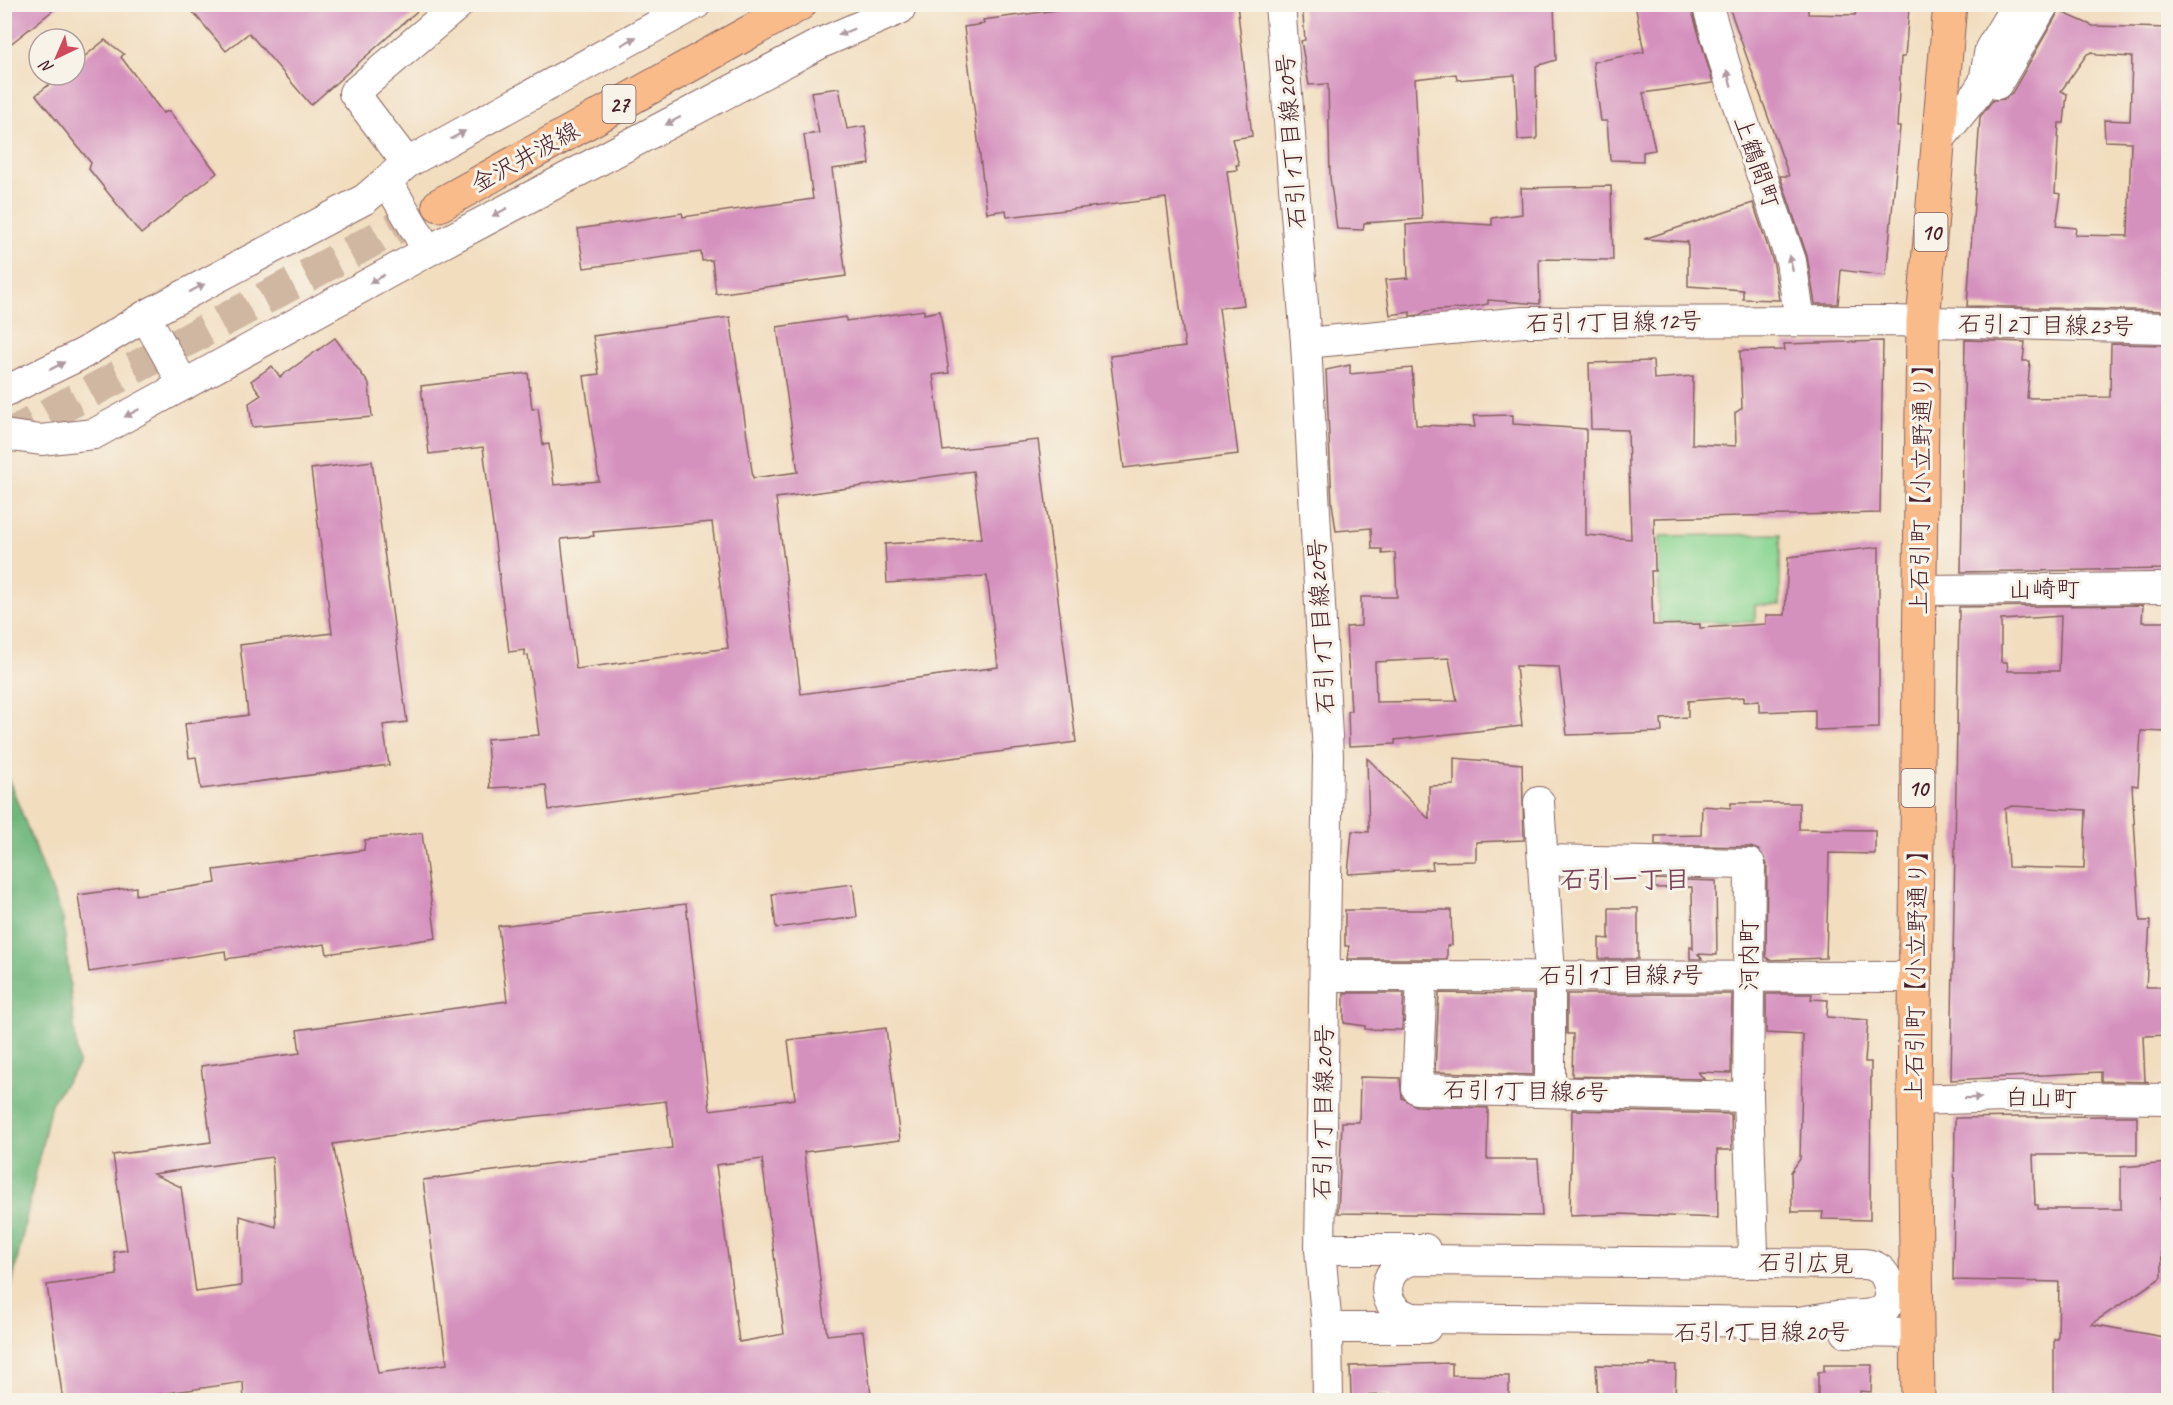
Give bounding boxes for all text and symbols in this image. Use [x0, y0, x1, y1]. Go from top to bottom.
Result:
north arrow [27, 27, 87, 87]
one-way arrow [837, 27, 855, 37]
one-way arrow [621, 36, 638, 46]
street label: 石引1丁目線20号 [1270, 52, 1312, 230]
text: N [35, 54, 58, 78]
one-way arrow [1724, 69, 1733, 87]
road number: 27 [602, 85, 636, 123]
street label: 上鶴間町 [1727, 112, 1787, 212]
street label: 金沢井波線 [465, 115, 585, 199]
one-way arrow [664, 116, 681, 126]
one-way arrow [450, 130, 467, 140]
one-way arrow [492, 208, 509, 217]
road number: 10 [1914, 213, 1948, 251]
one-way arrow [1785, 254, 1795, 272]
one-way arrow [368, 274, 385, 284]
one-way arrow [189, 283, 206, 293]
street label: 石引1丁目線12号 [1526, 305, 1702, 339]
street label: 石引2丁目線23号 [1958, 308, 2134, 342]
street label: 上石引町【小立野通り】 [1904, 351, 1938, 615]
one-way arrow [48, 362, 65, 371]
one-way arrow [124, 408, 141, 418]
street label: 石引1丁目線20号 [1301, 537, 1341, 715]
street label: 山崎町 [2008, 574, 2080, 604]
road number: 10 [1902, 769, 1934, 807]
street label: 上石引町【小立野通り】 [1899, 837, 1933, 1101]
district label: 石引一丁目 [1560, 863, 1690, 896]
street label: 河内町 [1734, 919, 1764, 991]
street label: 石引1丁目線7号 [1538, 960, 1704, 990]
street label: 石引1丁目線20号 [1306, 1024, 1340, 1200]
street label: 石引1丁目線6号 [1443, 1075, 1609, 1107]
street label: 白山町 [2005, 1082, 2077, 1114]
one-way arrow [1963, 1093, 1982, 1103]
street label: 石引広見 [1758, 1247, 1854, 1279]
street label: 石引1丁目線20号 [1674, 1317, 1850, 1347]

